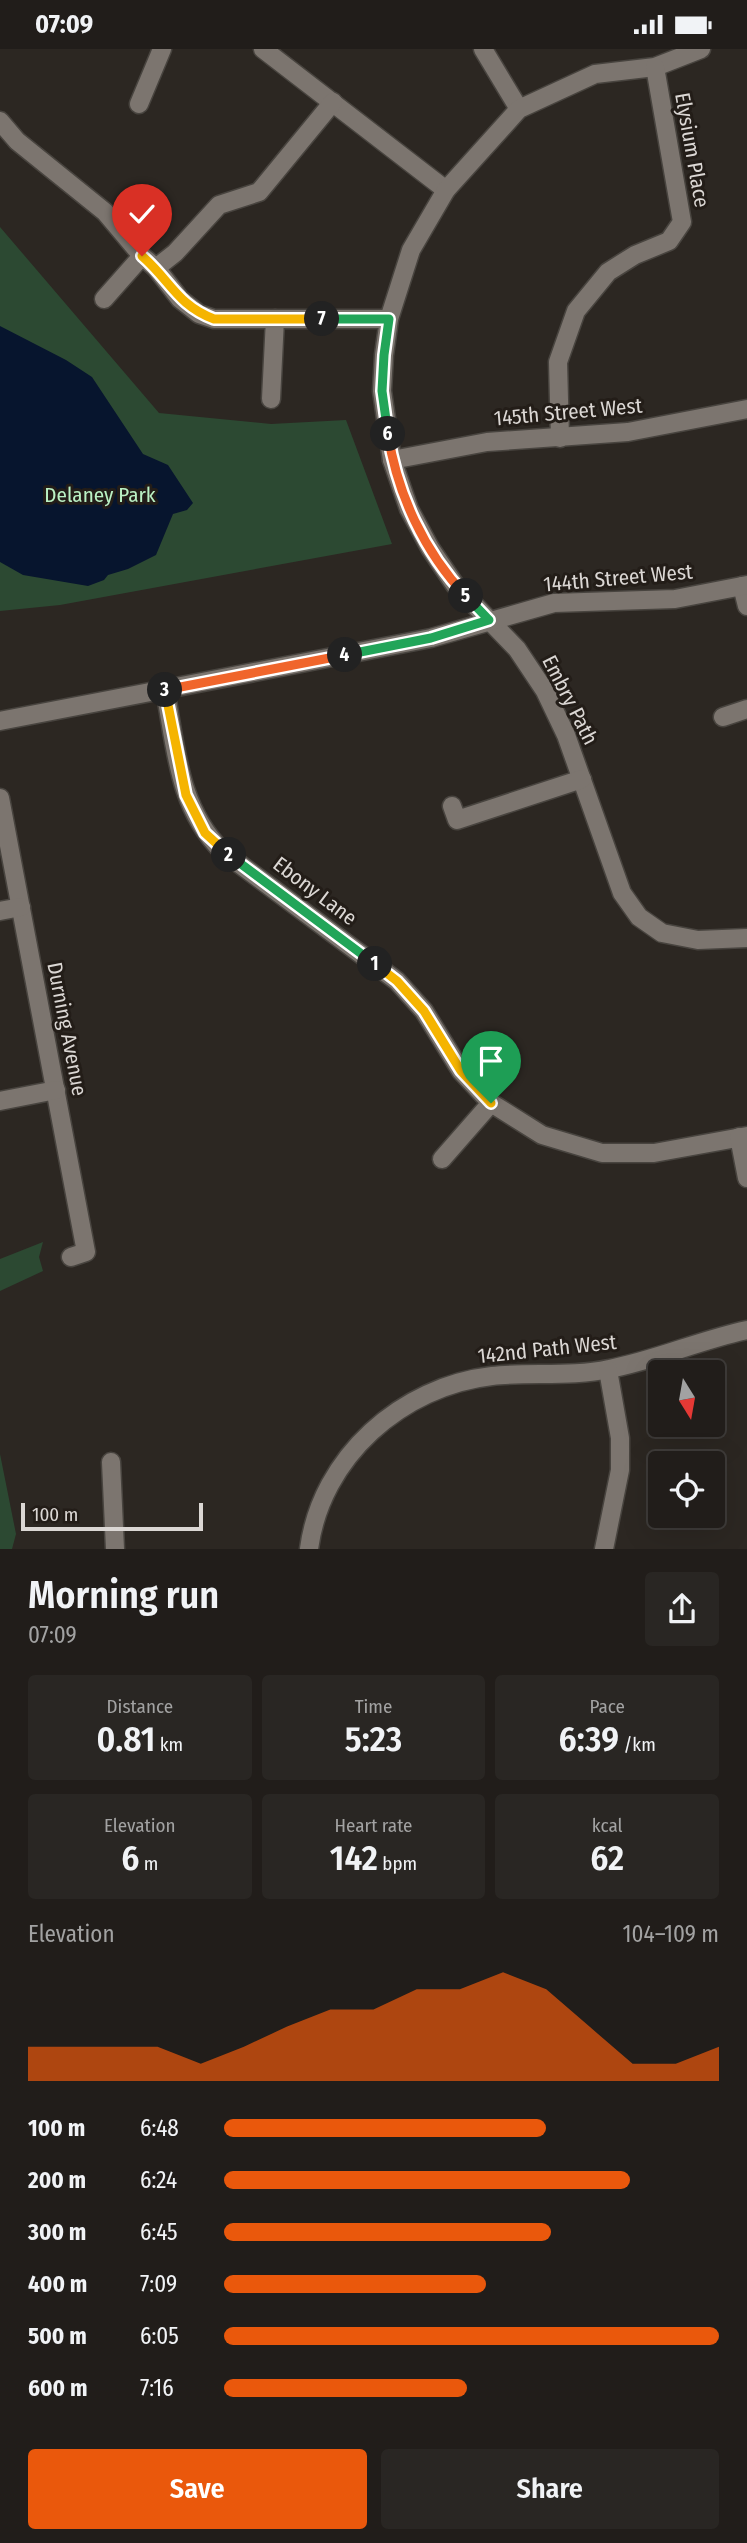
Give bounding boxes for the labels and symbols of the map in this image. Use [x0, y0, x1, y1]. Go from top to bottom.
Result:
street label: Elysium Place [669, 91, 715, 209]
pin [112, 184, 172, 256]
pin: 7 [304, 301, 340, 337]
street label: 145th Street West [493, 393, 643, 431]
pin: 6 [370, 417, 406, 451]
park label: Delaney Park [44, 482, 156, 508]
street label: 144th Street West [542, 559, 694, 597]
pin: 5 [448, 579, 484, 613]
pin: 4 [328, 637, 362, 673]
street label: Embry Path [536, 651, 604, 749]
pin: 3 [148, 673, 182, 707]
pin: 2 [212, 837, 246, 873]
street label: Ebony Lane [268, 851, 362, 931]
pin: 1 [358, 947, 392, 981]
street label: Durning Avenue [41, 960, 93, 1098]
pin [461, 1031, 521, 1103]
street label: 142nd Path West [476, 1329, 618, 1369]
north arrow [648, 1360, 724, 1437]
scale bar [21, 1500, 203, 1532]

